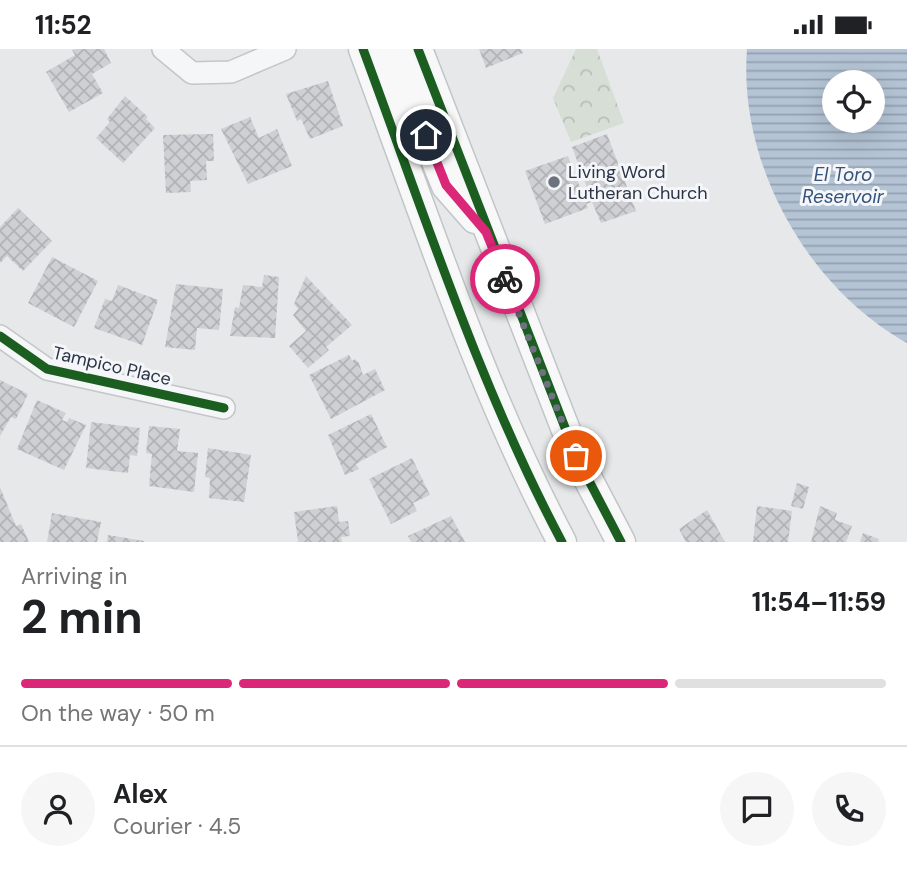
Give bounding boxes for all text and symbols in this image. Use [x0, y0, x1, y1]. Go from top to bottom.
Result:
text: 11:52 [35, 8, 92, 42]
map controls [822, 70, 885, 133]
button: locate [822, 70, 885, 133]
pin [396, 105, 456, 165]
icon: home [407, 116, 445, 154]
place label: Living Word Lutheran Church [568, 160, 708, 205]
water label: El Toro Reservoir [802, 162, 885, 209]
marker: Living Word Lutheran Church [546, 174, 562, 190]
courier [470, 244, 540, 314]
icon: bike [486, 260, 524, 298]
street label: Tampico Place [50, 341, 174, 391]
pin [546, 426, 606, 486]
icon: bag [557, 437, 595, 475]
text: Arriving in [21, 561, 127, 591]
text: 11:54–11:59 [752, 585, 886, 619]
text: 2 min [21, 587, 143, 647]
text: On the way · 50 m [21, 698, 215, 728]
button: person [21, 772, 95, 846]
button: chat [720, 772, 794, 846]
button: phone [812, 772, 886, 846]
text: Alex [113, 777, 168, 811]
text: Courier · 4.5 [113, 811, 241, 841]

